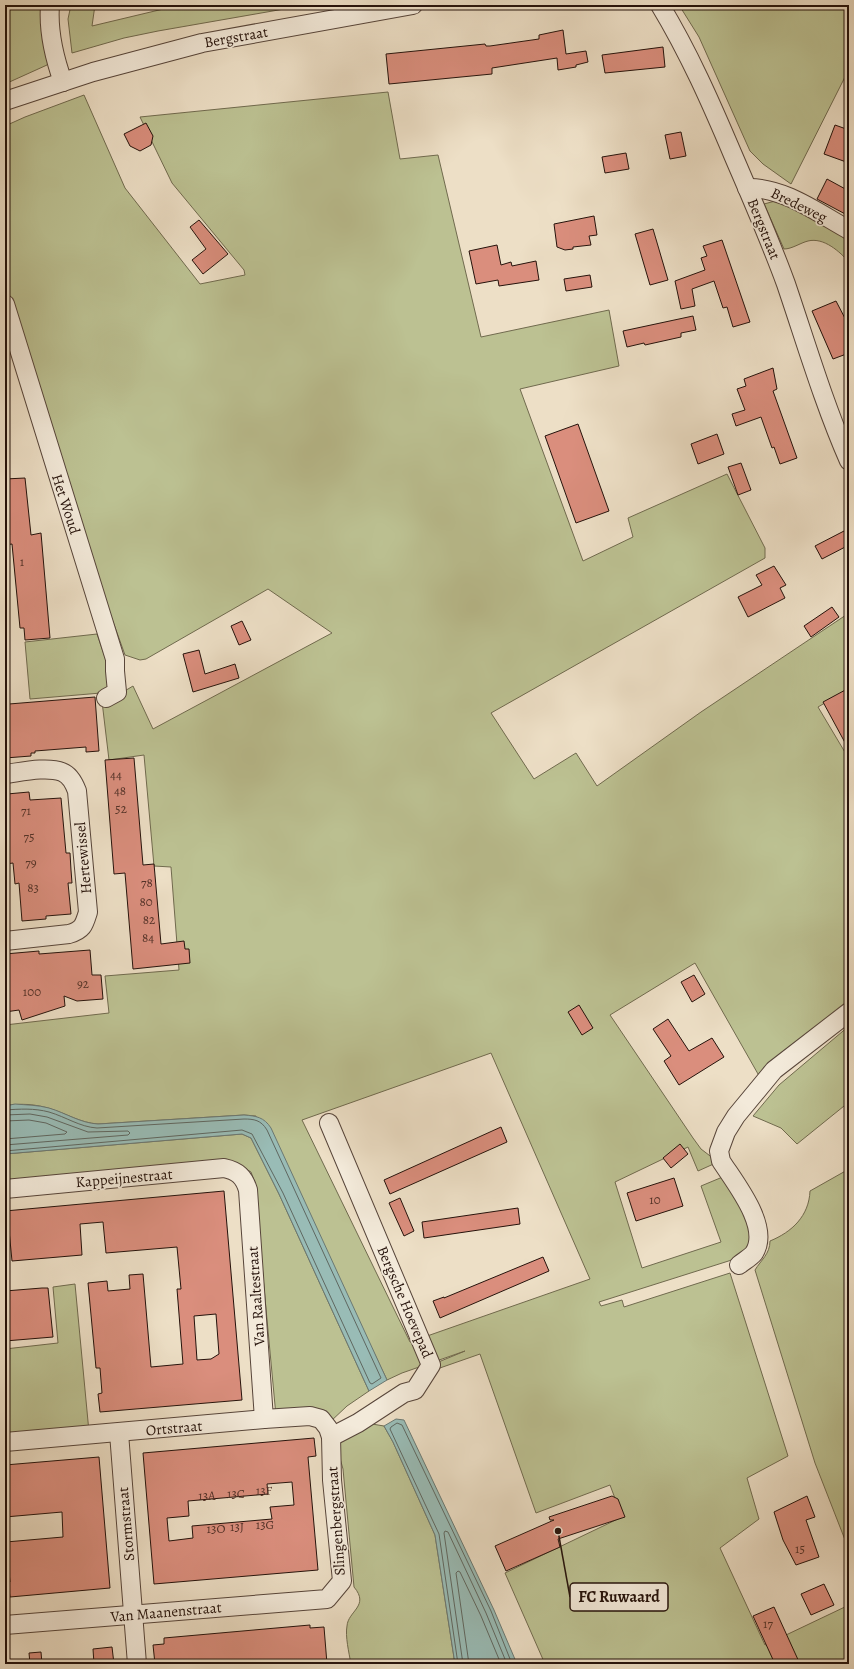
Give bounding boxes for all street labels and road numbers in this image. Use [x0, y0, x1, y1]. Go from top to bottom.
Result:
street label: Bergstraat [203, 22, 269, 52]
street label: Bredeweg [768, 183, 831, 227]
street label: Bergstraat [743, 195, 785, 263]
street label: Het Woud [47, 471, 85, 538]
street label: Hertewissel [70, 821, 96, 895]
street label: Kappeijnestraat [75, 1164, 173, 1192]
street label: Bergsche Hoevepad [372, 1243, 438, 1362]
street label: Van Raaltestraat [243, 1245, 270, 1347]
street label: Ortstraat [145, 1416, 203, 1440]
street label: Slingenbergstraat [322, 1466, 350, 1576]
street label: Stormstraat [113, 1486, 139, 1562]
street label: Van Maanenstraat [109, 1597, 222, 1627]

